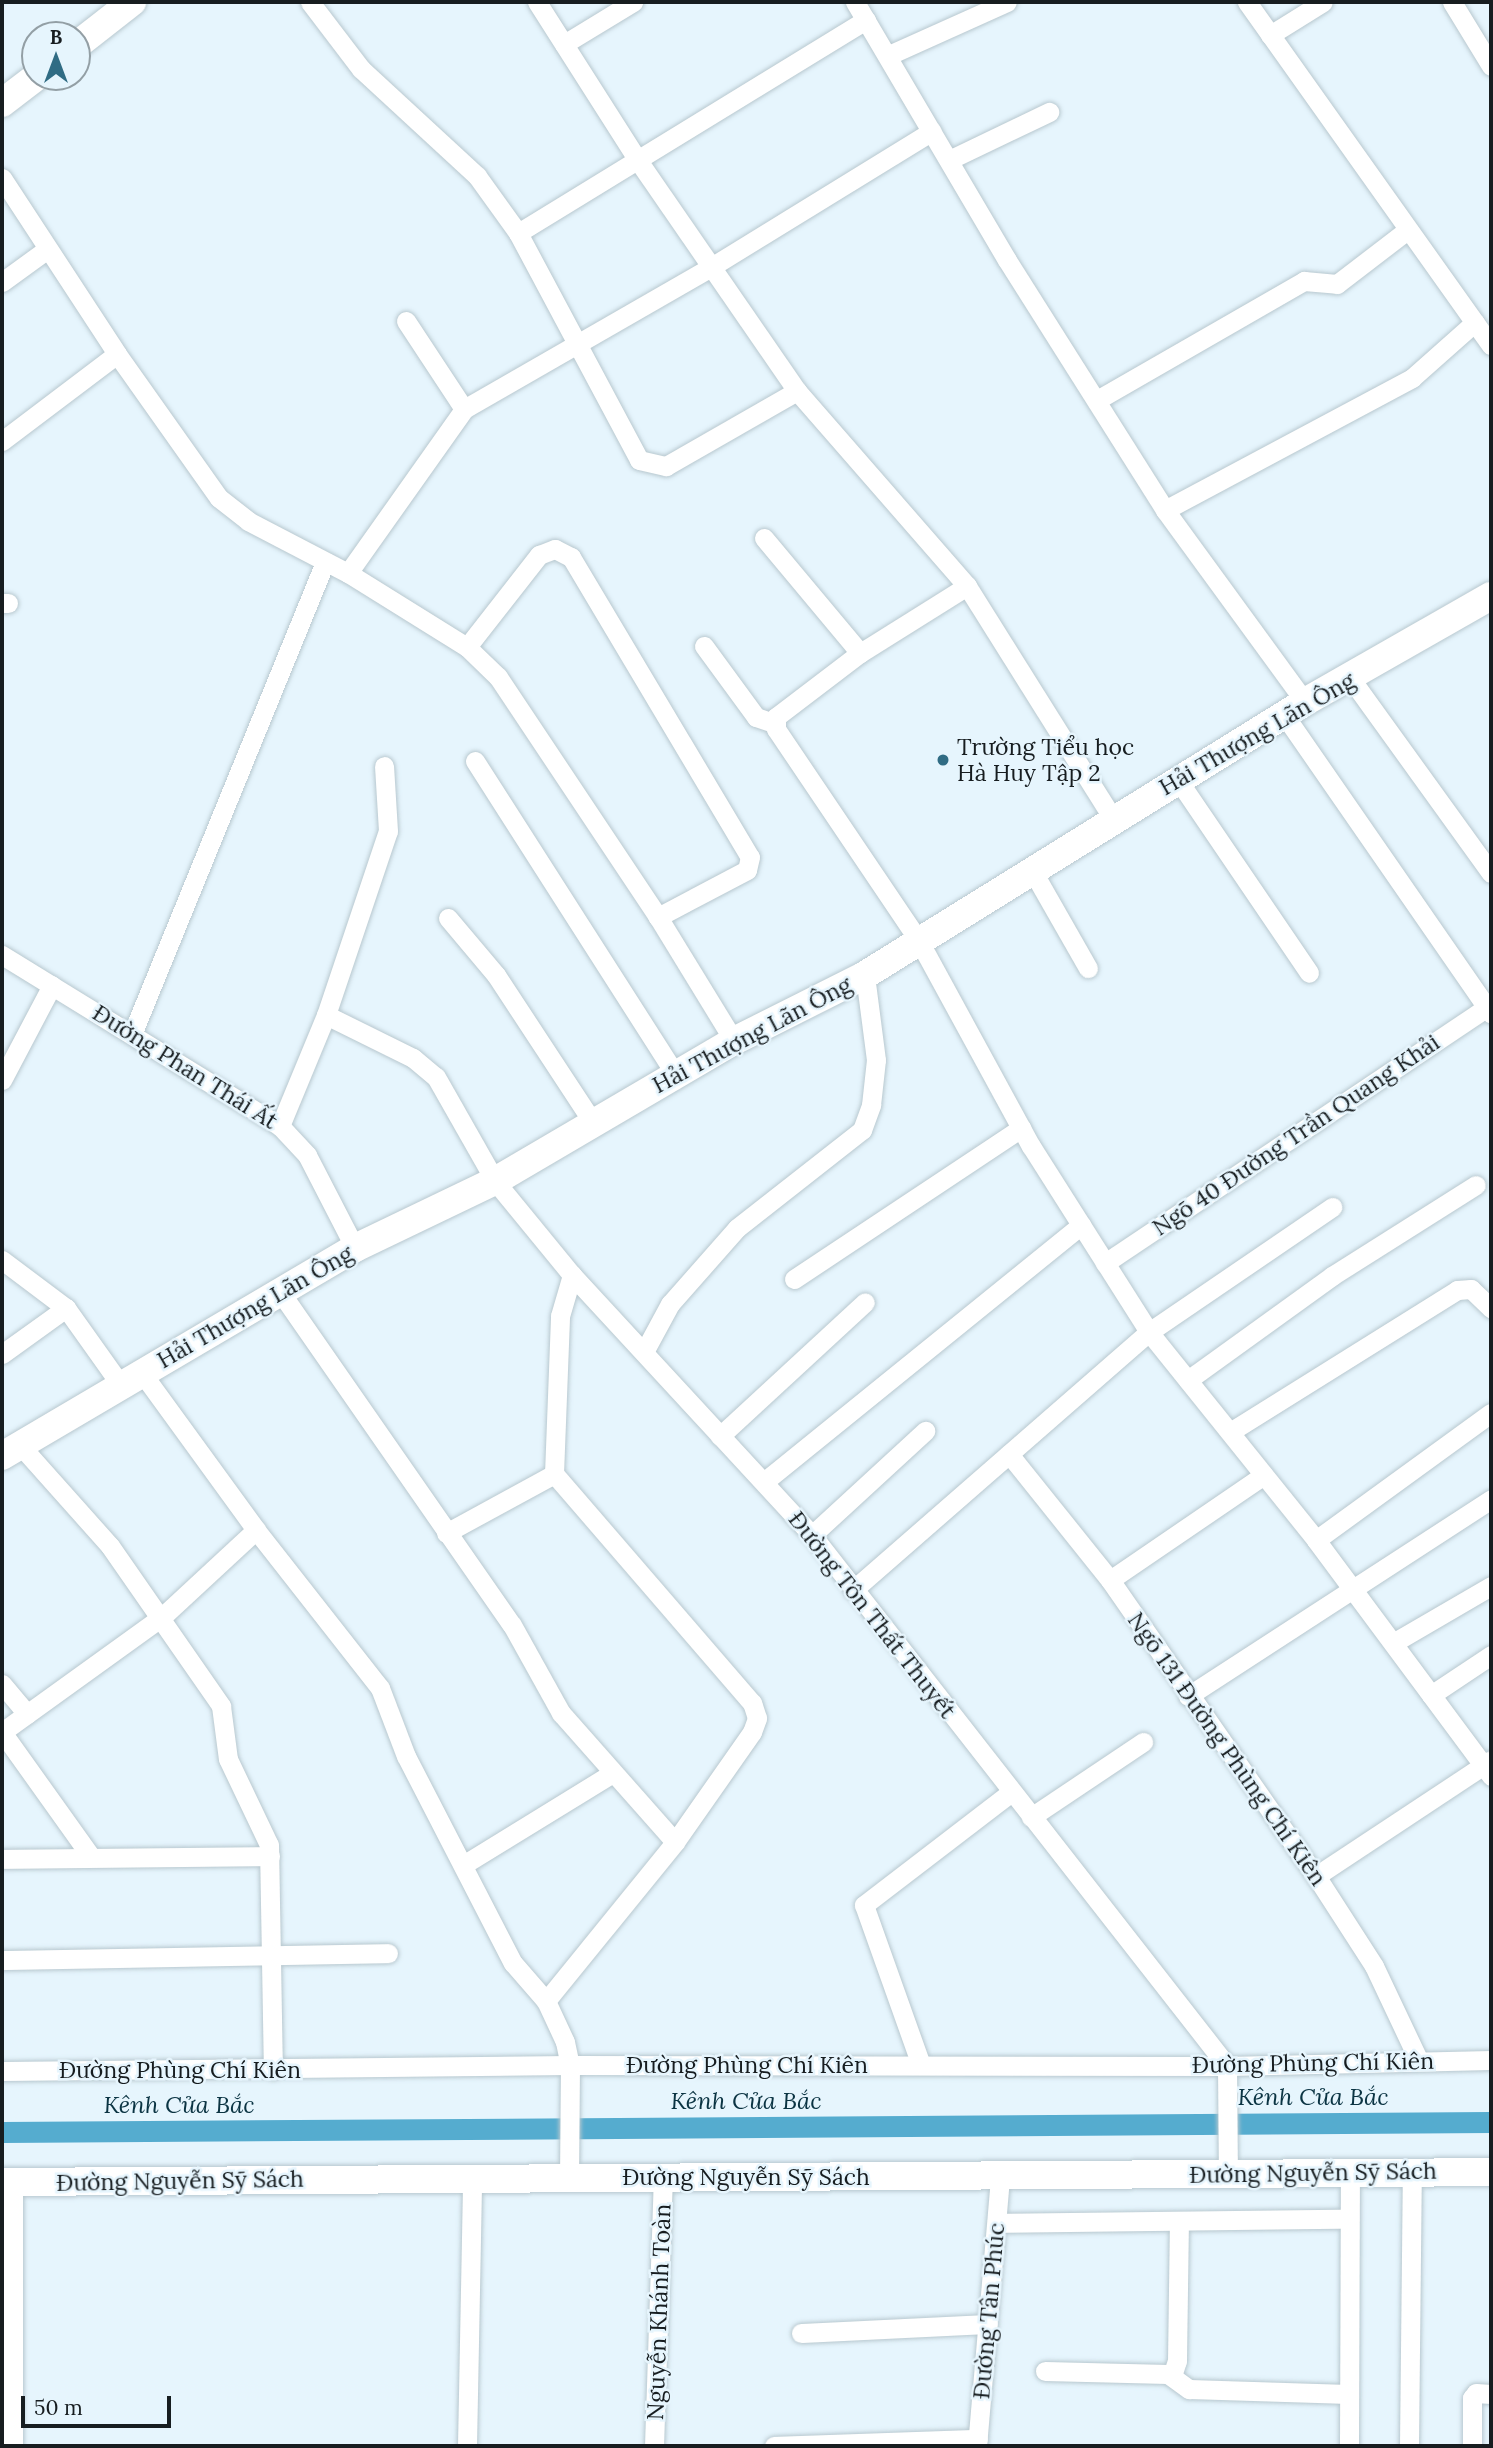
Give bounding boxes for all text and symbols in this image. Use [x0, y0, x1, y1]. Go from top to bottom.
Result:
north arrow [21, 21, 91, 91]
text: B [50, 25, 62, 49]
street label: Hải Thượng Lãn Ông [1154, 667, 1360, 801]
place label: Trường Tiểu học Hà Huy Tập 2 [957, 733, 1134, 787]
marker: Trường Tiểu học Hà Huy Tập 2 [935, 752, 951, 768]
street label: Hải Thượng Lãn Ông [648, 971, 856, 1099]
street label: Đường Phan Thái Ất [88, 999, 282, 1135]
street label: Ngõ 40 Đường Trần Quang Khải [1147, 1028, 1445, 1242]
street label: Hải Thượng Lãn Ông [152, 1240, 358, 1374]
street label: Đường Tôn Thất Thuyết [783, 1506, 961, 1724]
street label: Ngõ 131 Đường Phùng Chí Kiên [1122, 1607, 1332, 1891]
street label: Đường Phùng Chí Kiên [1192, 2047, 1434, 2079]
street label: Đường Phùng Chí Kiên [626, 2051, 868, 2079]
street label: Đường Phùng Chí Kiên [59, 2056, 301, 2084]
water label: Kênh Cửa Bắc [1237, 2083, 1389, 2111]
water label: Kênh Cửa Bắc [670, 2087, 822, 2115]
water label: Kênh Cửa Bắc [103, 2091, 255, 2119]
street label: Đường Nguyễn Sỹ Sách [1189, 2157, 1437, 2189]
street label: Đường Nguyễn Sỹ Sách [622, 2163, 870, 2191]
street label: Đường Nguyễn Sỹ Sách [56, 2165, 304, 2197]
street label: Nguyễn Khánh Toàn [641, 2203, 677, 2421]
street label: Đường Tân Phúc [968, 2222, 1010, 2400]
scale bar [24, 2382, 175, 2426]
text: 50 m [34, 2394, 83, 2421]

